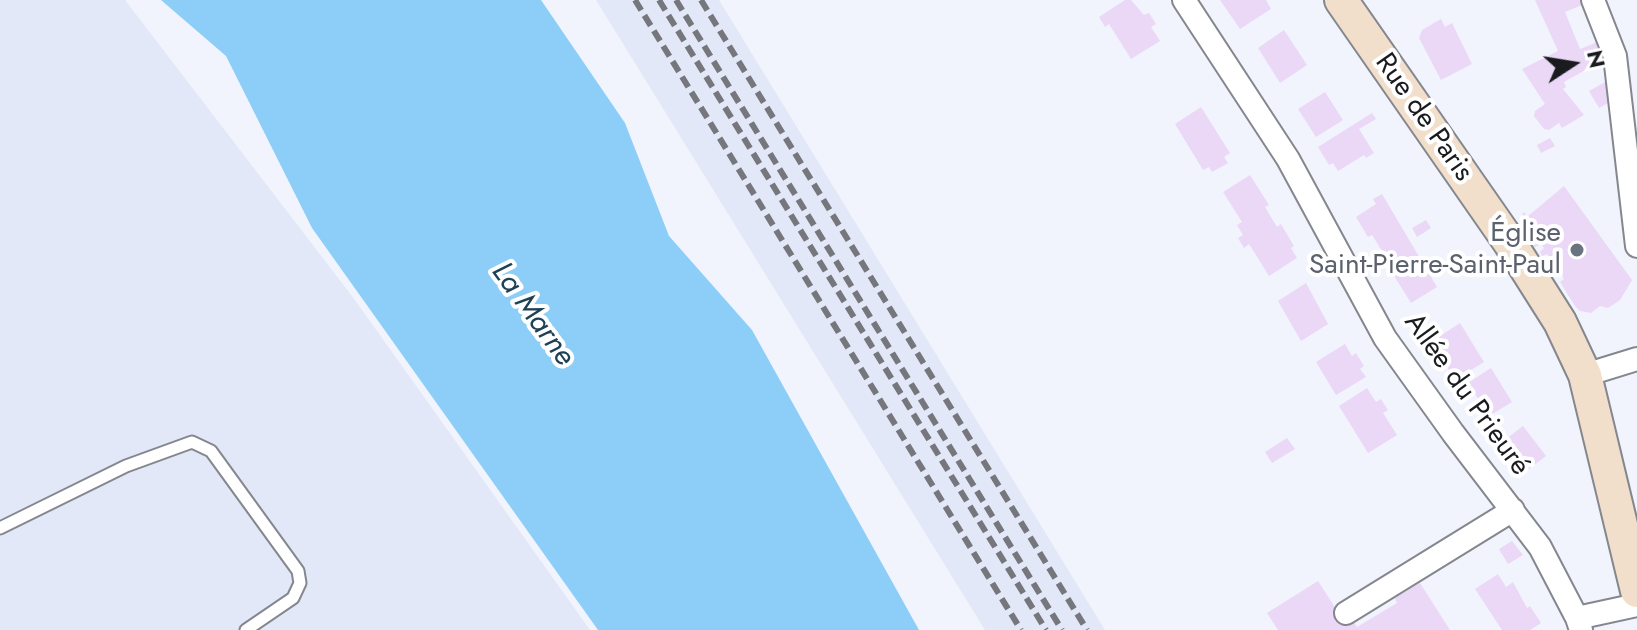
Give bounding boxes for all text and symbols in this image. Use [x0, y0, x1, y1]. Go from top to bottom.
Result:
north arrow [1533, 24, 1613, 104]
text: N [1579, 47, 1614, 71]
street label: Rue de Paris [1367, 48, 1479, 188]
place label: Église Saint-Pierre-Saint-Paul [1309, 217, 1561, 283]
marker: Église Saint-Pierre-Saint-Paul [1568, 241, 1586, 259]
water label: La Marne [482, 256, 582, 374]
street label: Allée du Prieuré [1396, 307, 1536, 483]

